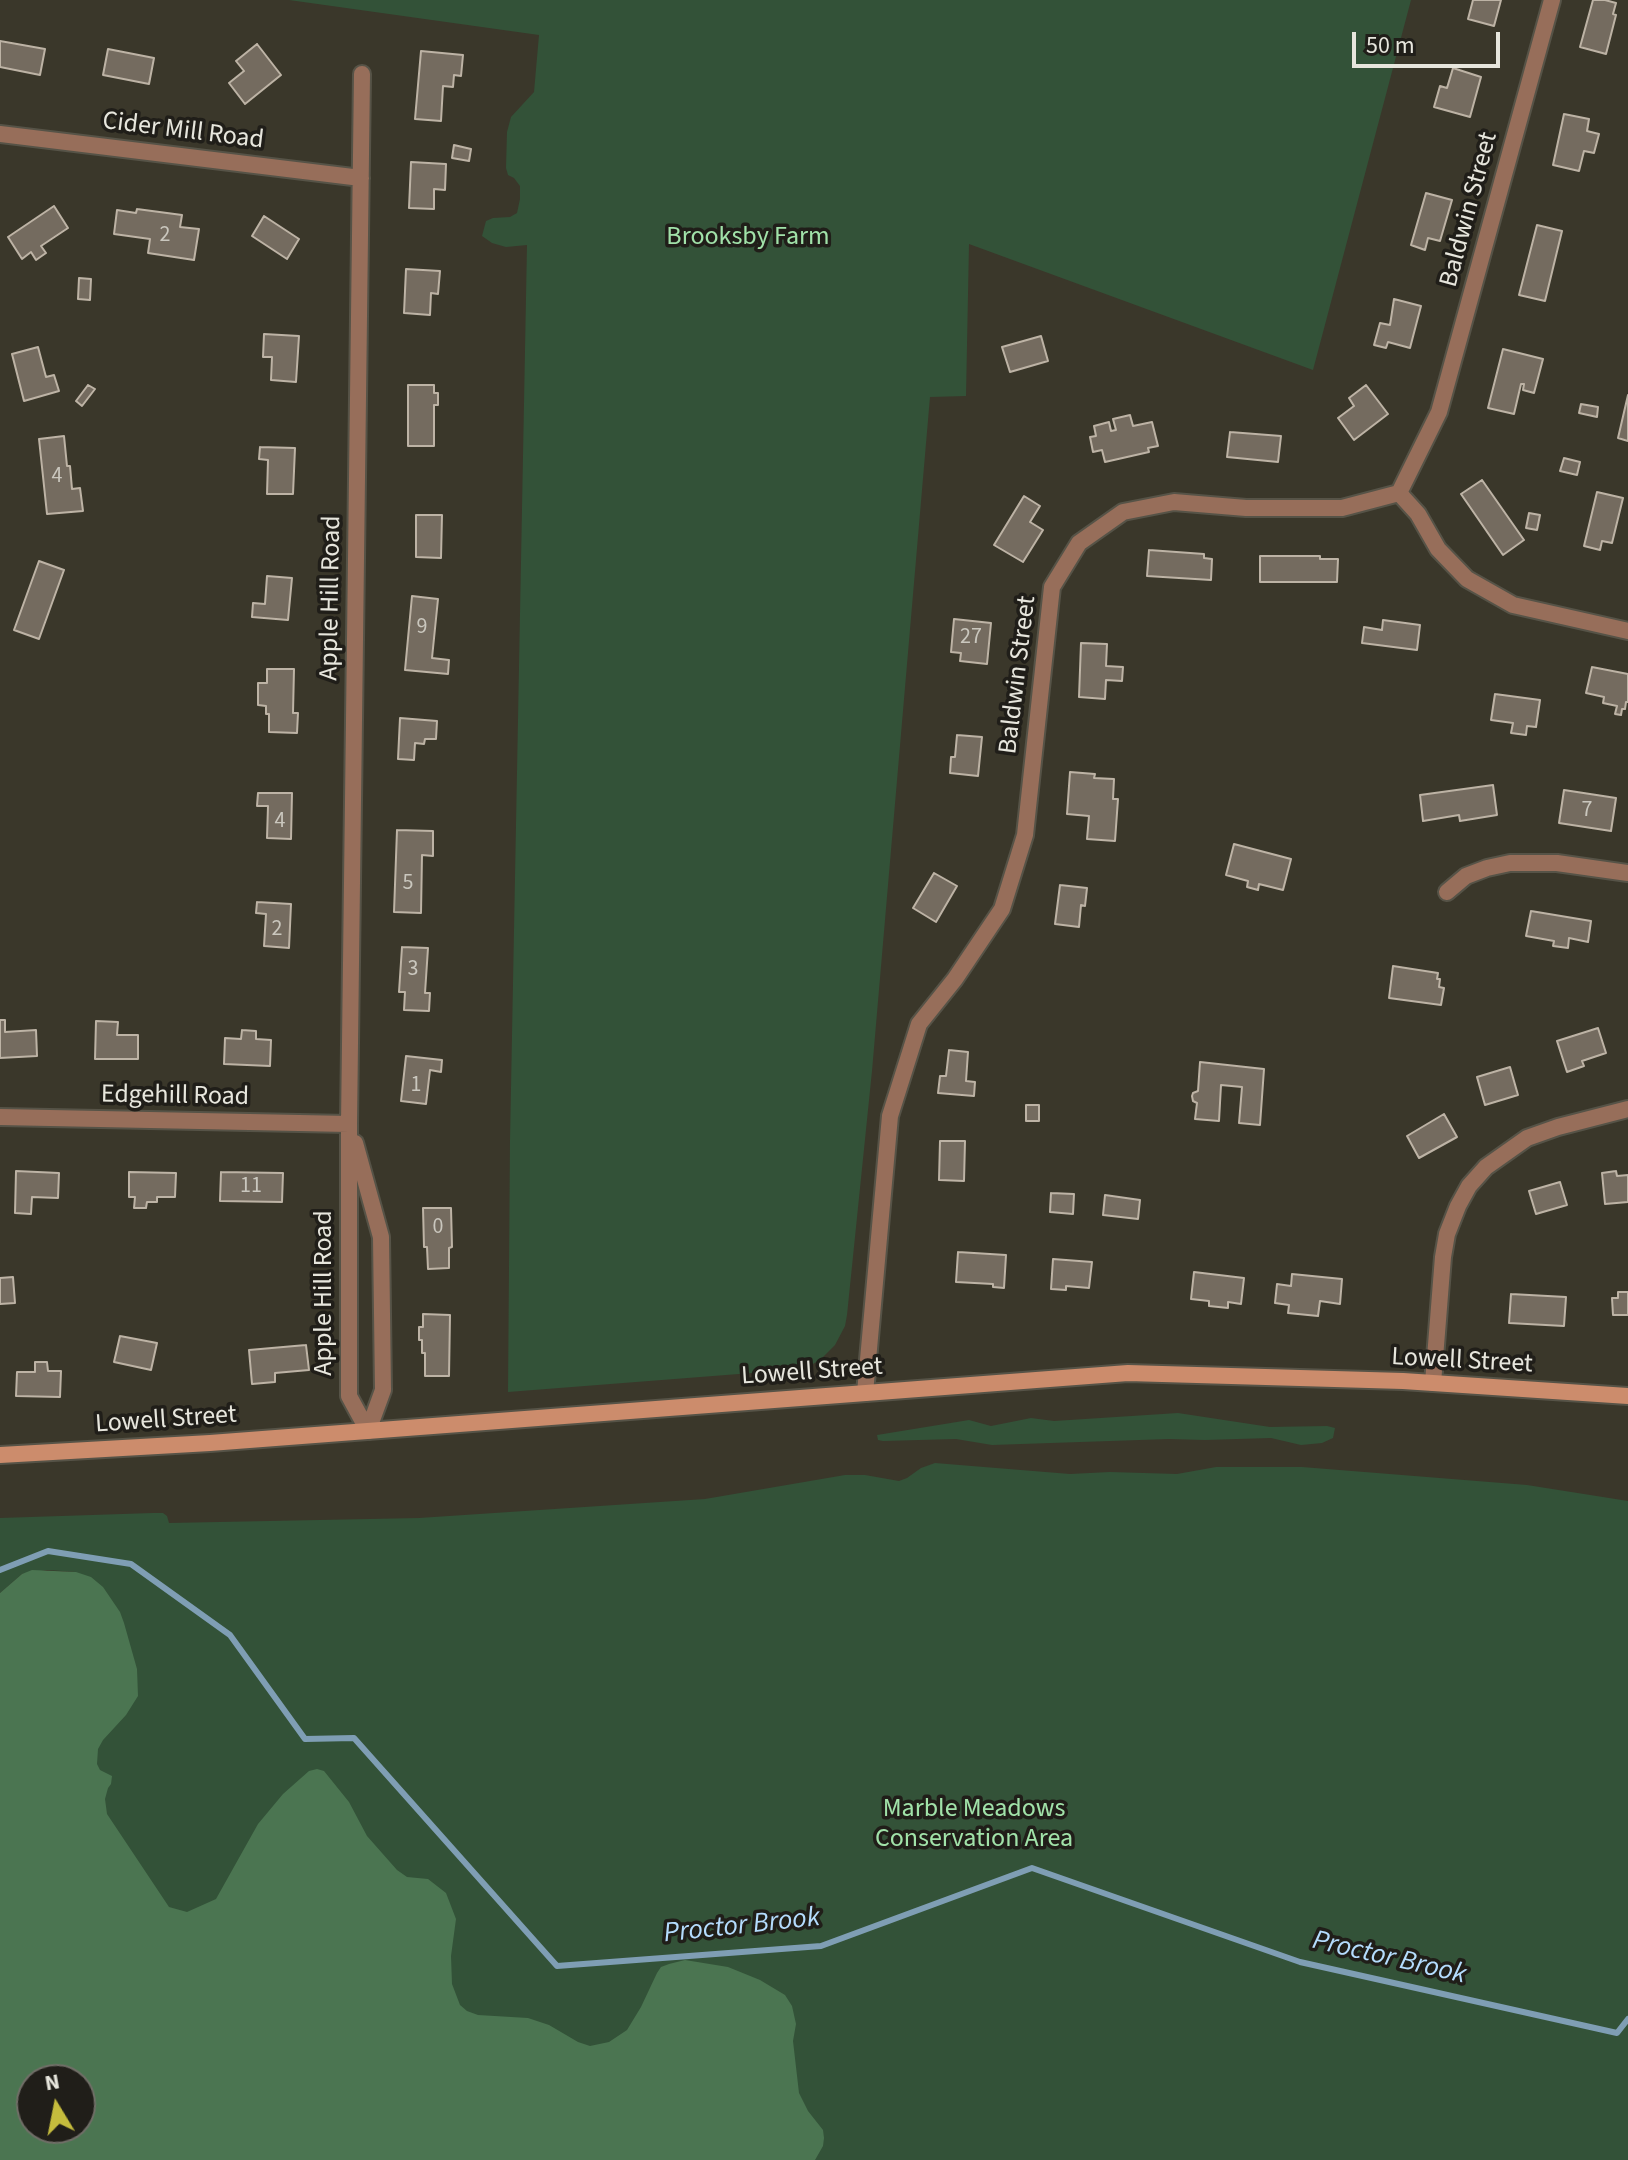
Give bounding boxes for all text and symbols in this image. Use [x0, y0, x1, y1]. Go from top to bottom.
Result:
scale bar [1356, 16, 1504, 66]
text: 50 m [1366, 28, 1415, 63]
street label: Cider Mill Road [101, 107, 265, 157]
street label: Baldwin Street [1434, 129, 1506, 291]
park label: Brooksby Farm [666, 222, 830, 254]
house number: 2 [160, 223, 170, 249]
house number: 4 [52, 464, 62, 490]
street label: Apple Hill Road [315, 515, 349, 681]
street label: Baldwin Street [994, 594, 1044, 756]
house number: 9 [417, 615, 427, 641]
house number: 27 [960, 625, 982, 651]
house number: 7 [1582, 798, 1592, 824]
house number: 4 [275, 809, 285, 835]
house number: 5 [403, 871, 413, 897]
house number: 2 [272, 917, 282, 943]
house number: 3 [408, 957, 418, 983]
house number: 1 [411, 1073, 421, 1099]
street label: Edgehill Road [101, 1080, 249, 1114]
house number: 11 [240, 1174, 262, 1200]
street label: Apple Hill Road [309, 1210, 341, 1376]
house number: 0 [433, 1215, 443, 1241]
street label: Lowell Street [1391, 1343, 1533, 1381]
street label: Lowell Street [740, 1353, 884, 1393]
street label: Lowell Street [94, 1401, 238, 1441]
park label: Marble Meadows Conservation Area [875, 1794, 1073, 1856]
water label: Proctor Brook [662, 1902, 822, 1952]
water label: Proctor Brook [1309, 1925, 1469, 1993]
north arrow [16, 2064, 96, 2144]
text: N [42, 2065, 62, 2099]

